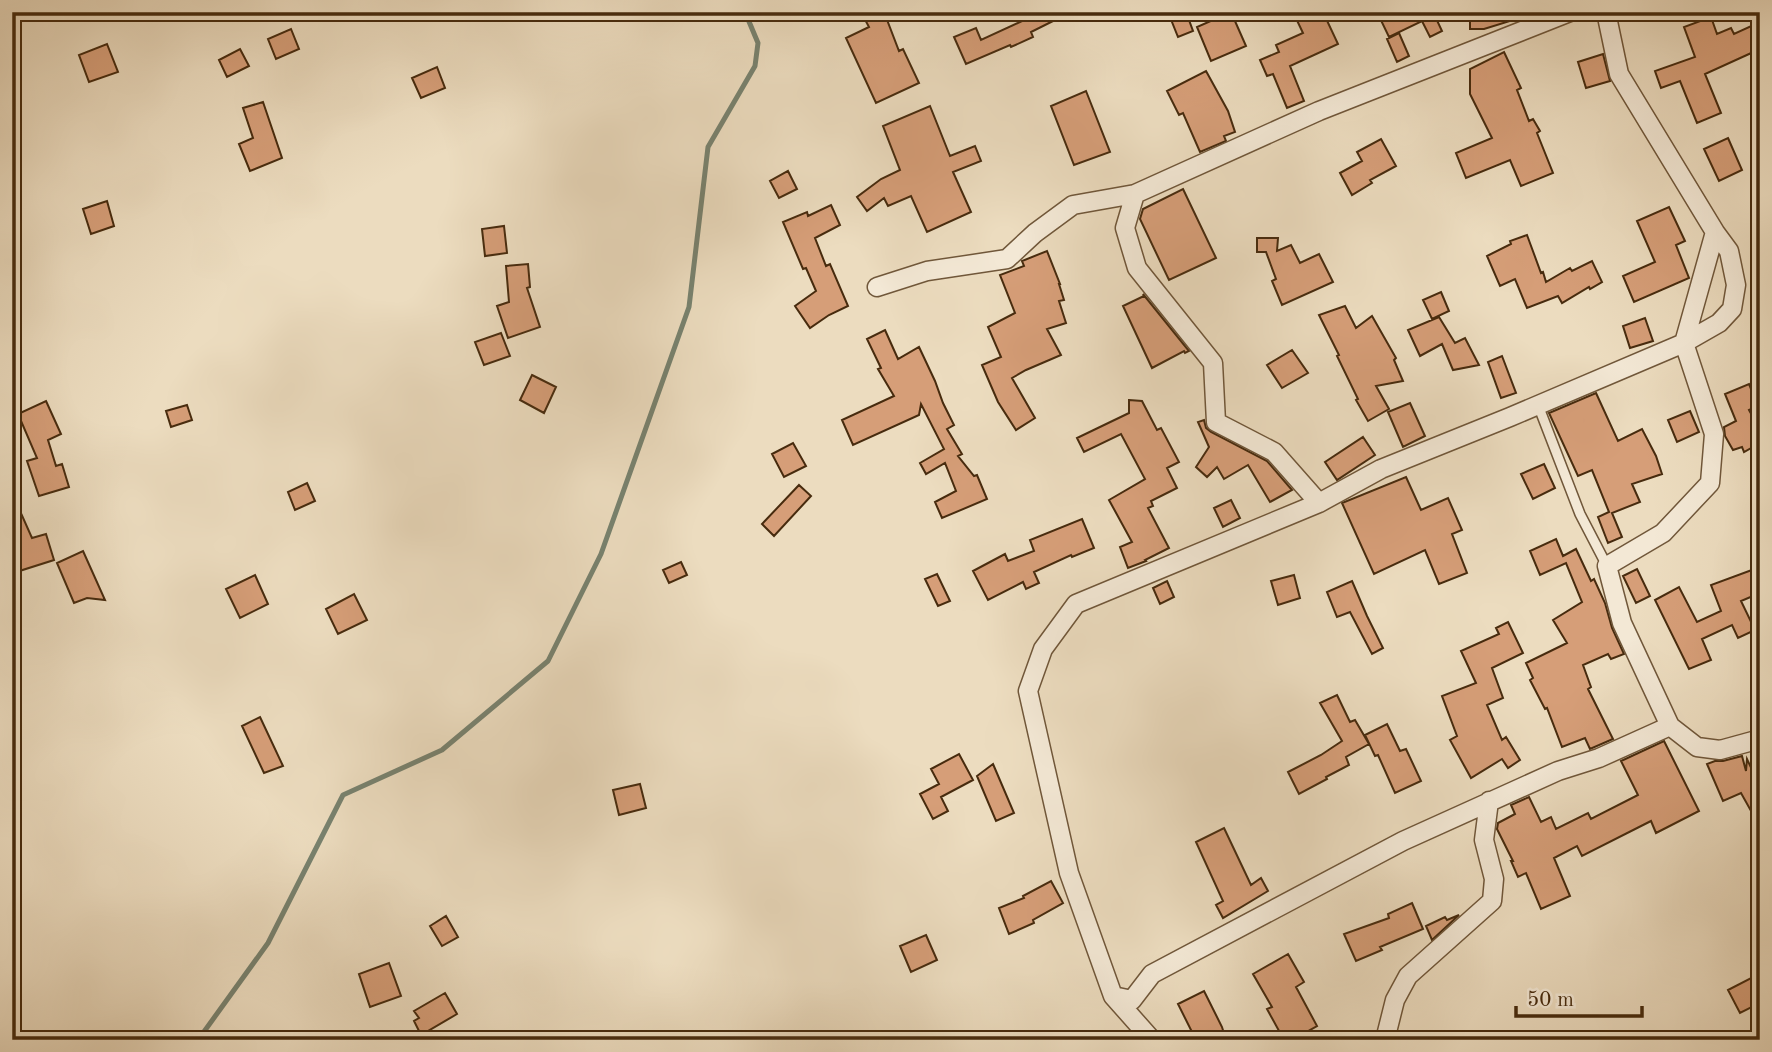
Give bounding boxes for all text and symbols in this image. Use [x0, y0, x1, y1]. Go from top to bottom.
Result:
scale bar [1516, 975, 1642, 1019]
text: 50 m [1527, 990, 1574, 1011]

